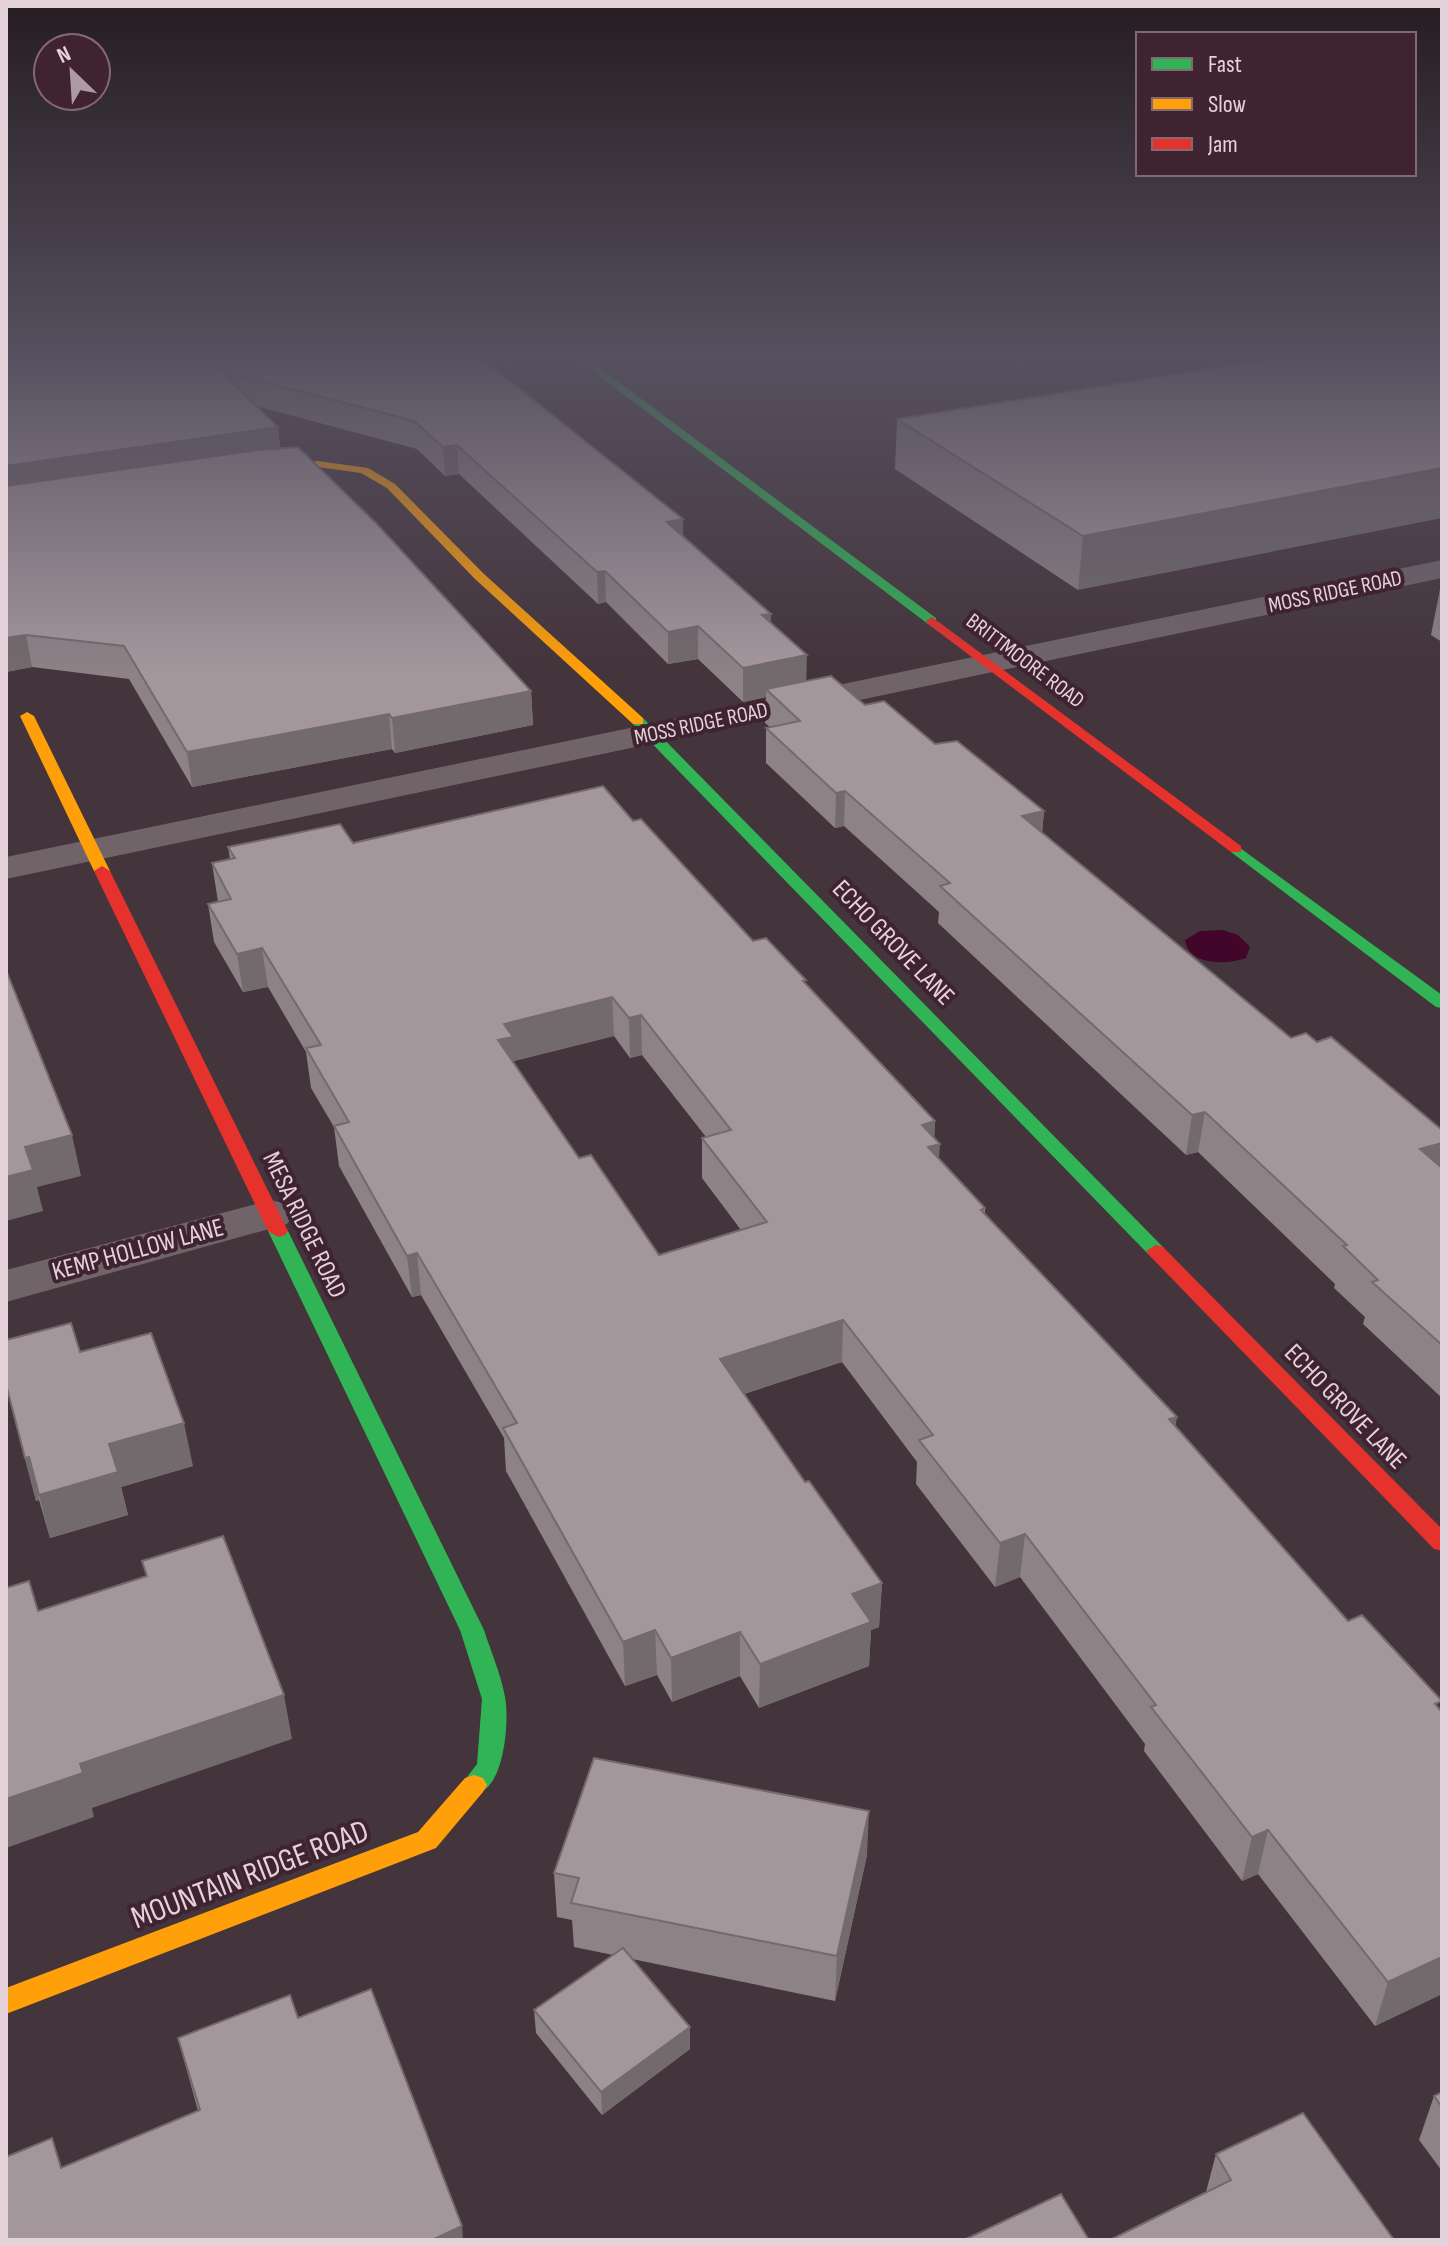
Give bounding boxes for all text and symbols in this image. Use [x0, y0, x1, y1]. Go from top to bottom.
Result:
north arrow [32, 32, 112, 112]
legend [1136, 32, 1416, 176]
text: N [53, 41, 75, 70]
text: Fast [1208, 50, 1242, 79]
text: Slow [1208, 90, 1246, 119]
text: Jam [1207, 130, 1238, 159]
street label: MOSS RIDGE ROAD [1266, 565, 1404, 619]
street label: BRITTMOORE ROAD [961, 608, 1089, 714]
street label: MOSS RIDGE ROAD [632, 697, 770, 751]
street label: ECHO GROVE LANE [826, 874, 960, 1012]
street label: MESA RIDGE ROAD [255, 1147, 353, 1303]
street label: KEMP HOLLOW LANE [49, 1212, 227, 1288]
street label: ECHO GROVE LANE [1278, 1338, 1412, 1476]
street label: MOUNTAIN RIDGE ROAD [126, 1812, 374, 1938]

